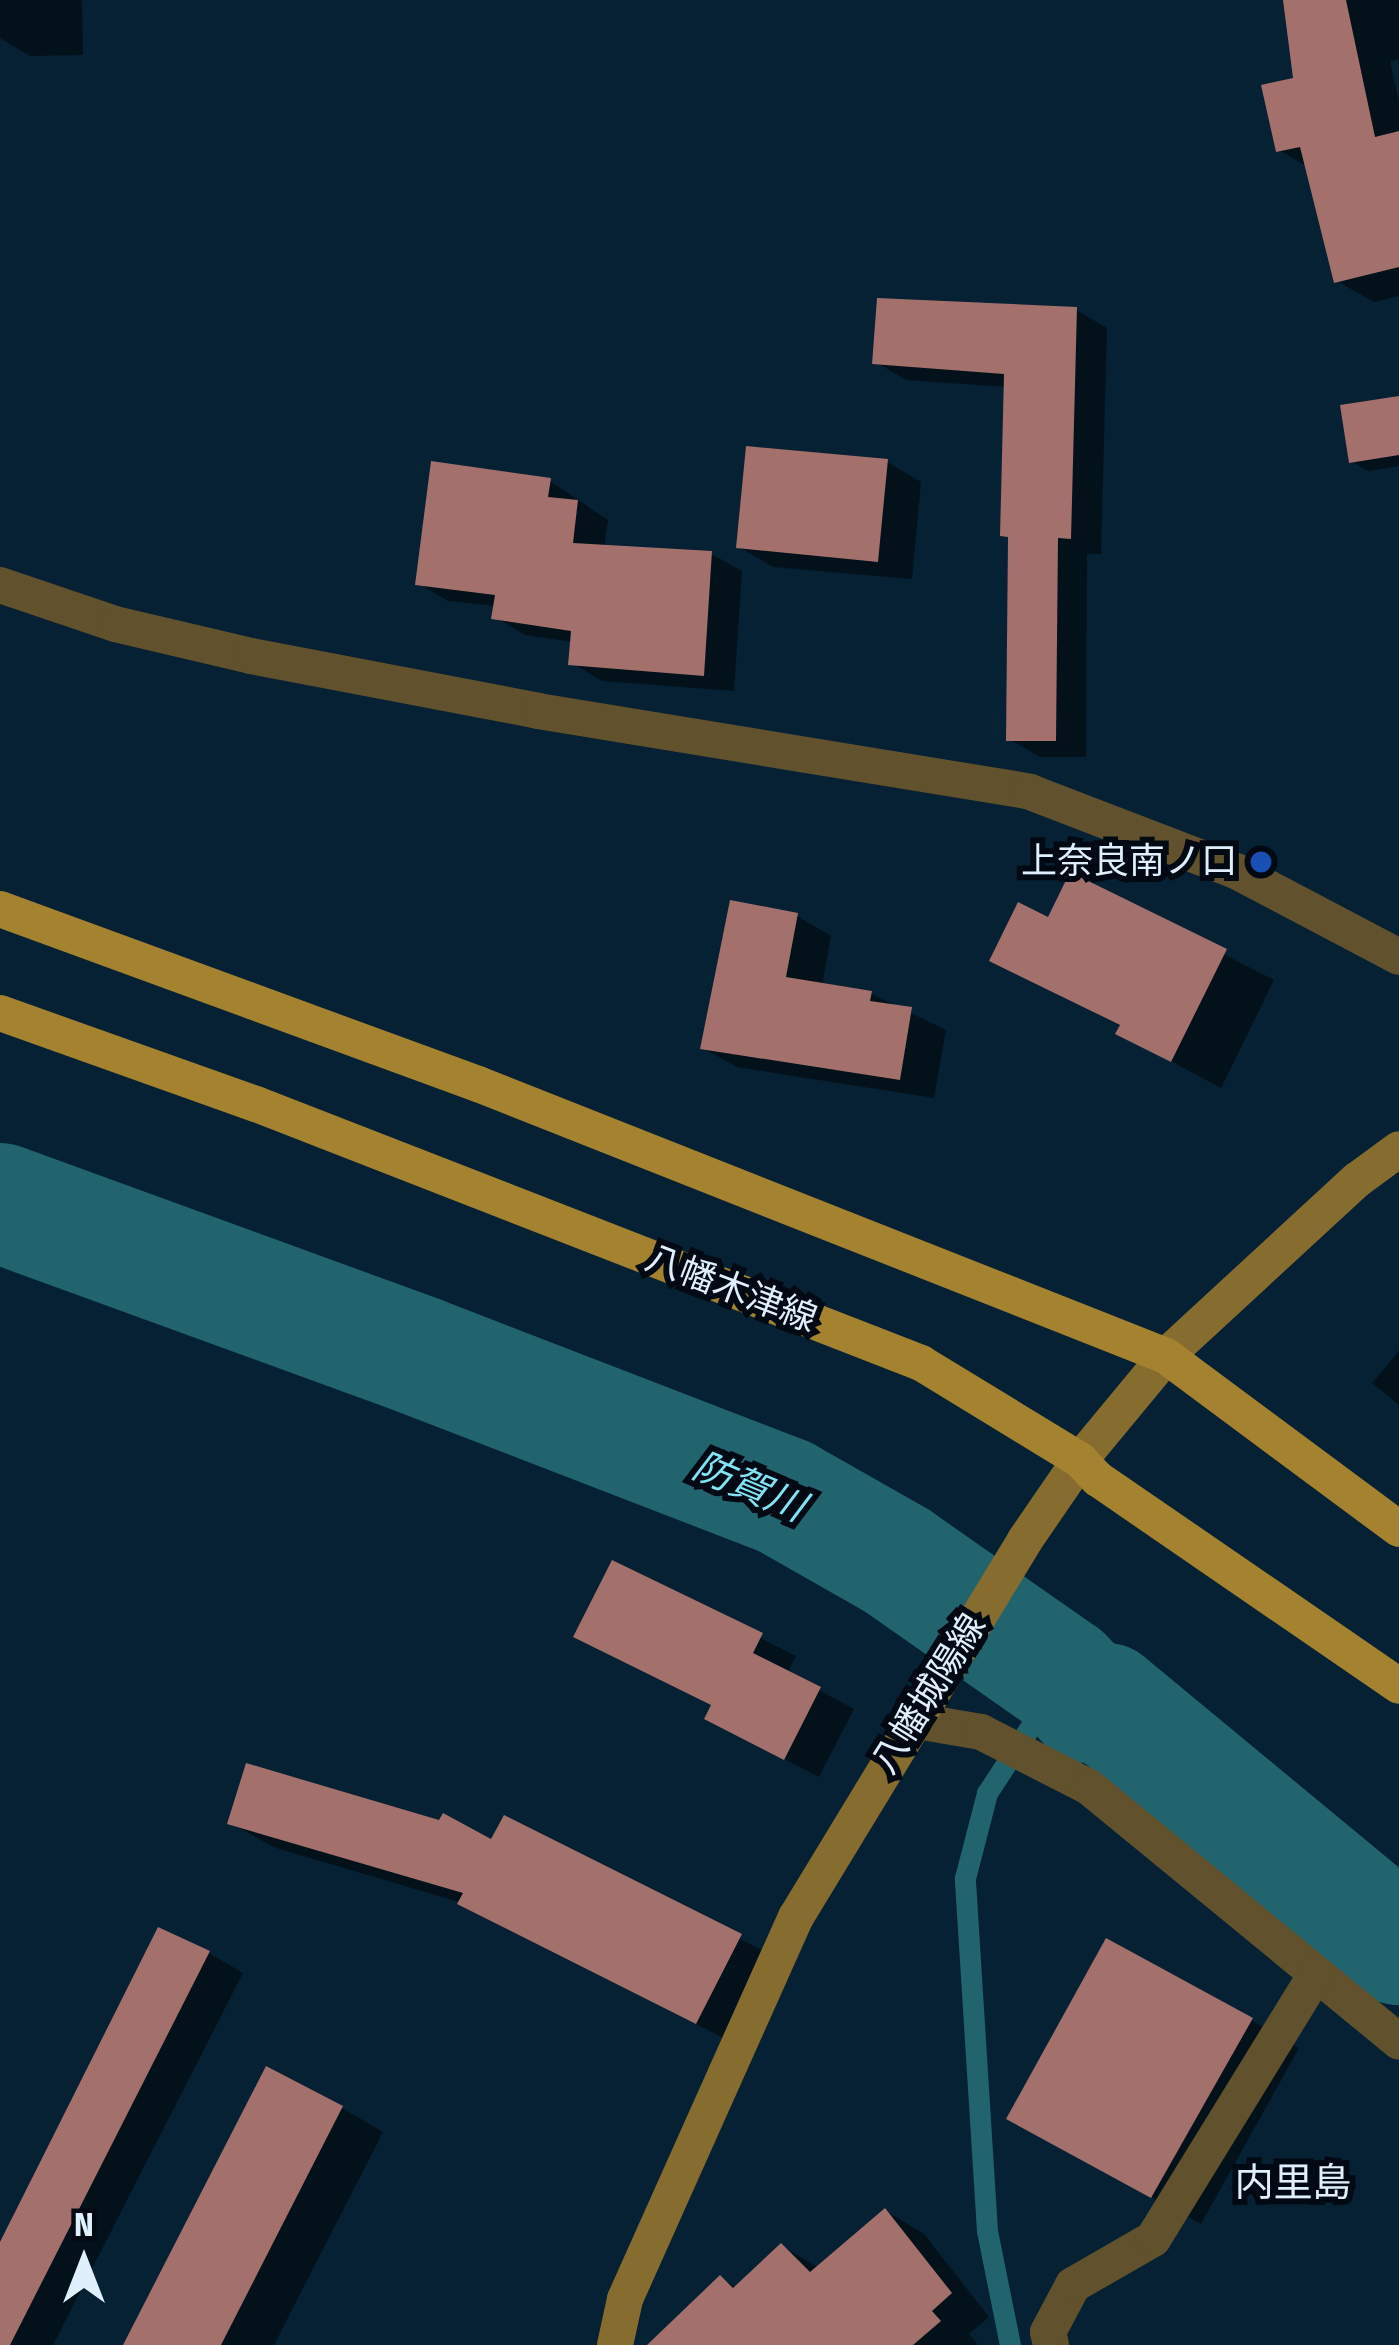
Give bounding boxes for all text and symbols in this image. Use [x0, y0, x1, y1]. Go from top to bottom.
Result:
place label: 上奈良南ノ口 [1021, 840, 1237, 884]
marker: 上奈良南ノ口 [1248, 849, 1274, 875]
street label: 八幡木津線 [639, 1237, 823, 1341]
water label: 防賀川 [686, 1443, 812, 1531]
street label: 八幡城陽線 [863, 1606, 995, 1782]
district label: 内里島 [1235, 2160, 1351, 2206]
north arrow [24, 2201, 144, 2321]
text: N [74, 2205, 94, 2245]

